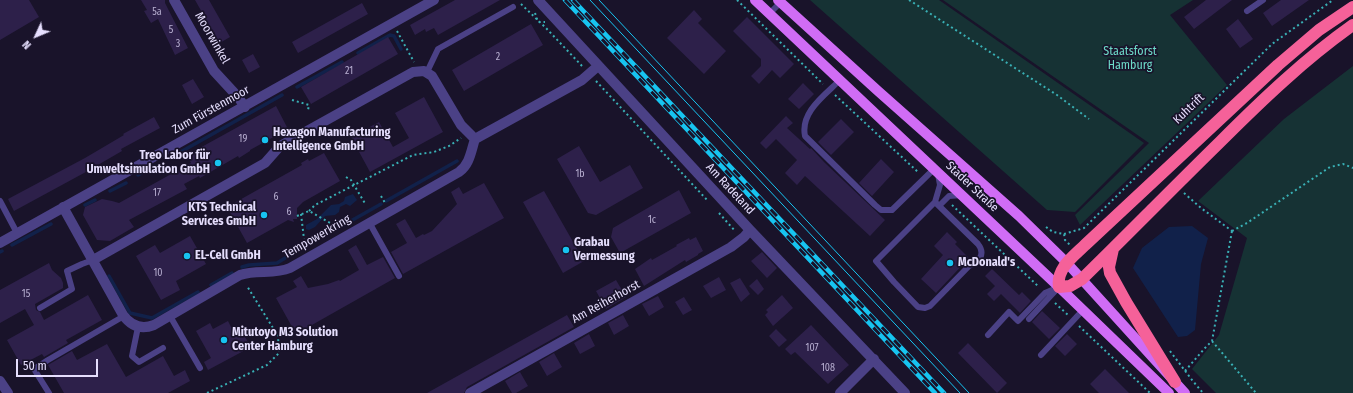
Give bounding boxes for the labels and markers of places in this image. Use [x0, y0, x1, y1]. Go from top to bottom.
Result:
place label: Hexagon Manufacturing Intelligence GmbH [273, 126, 391, 154]
marker: Hexagon Manufacturing Intelligence GmbH [260, 135, 270, 145]
place label: Treo Labor für Umweltsimulation GmbH [87, 149, 210, 177]
marker: Treo Labor für Umweltsimulation GmbH [213, 158, 223, 168]
place label: KTS Technical Services GmbH [182, 201, 256, 229]
marker: KTS Technical Services GmbH [259, 210, 269, 220]
place label: Grabau Vermessung [574, 236, 635, 264]
marker: Grabau Vermessung [561, 245, 571, 255]
place label: EL-Cell GmbH [195, 249, 261, 263]
marker: EL-Cell GmbH [182, 251, 192, 261]
place label: McDonald's [958, 256, 1015, 270]
marker: McDonald's [945, 258, 955, 268]
place label: Mitutoyo M3 Solution Center Hamburg [232, 326, 338, 354]
marker: Mitutoyo M3 Solution Center Hamburg [219, 335, 229, 345]

